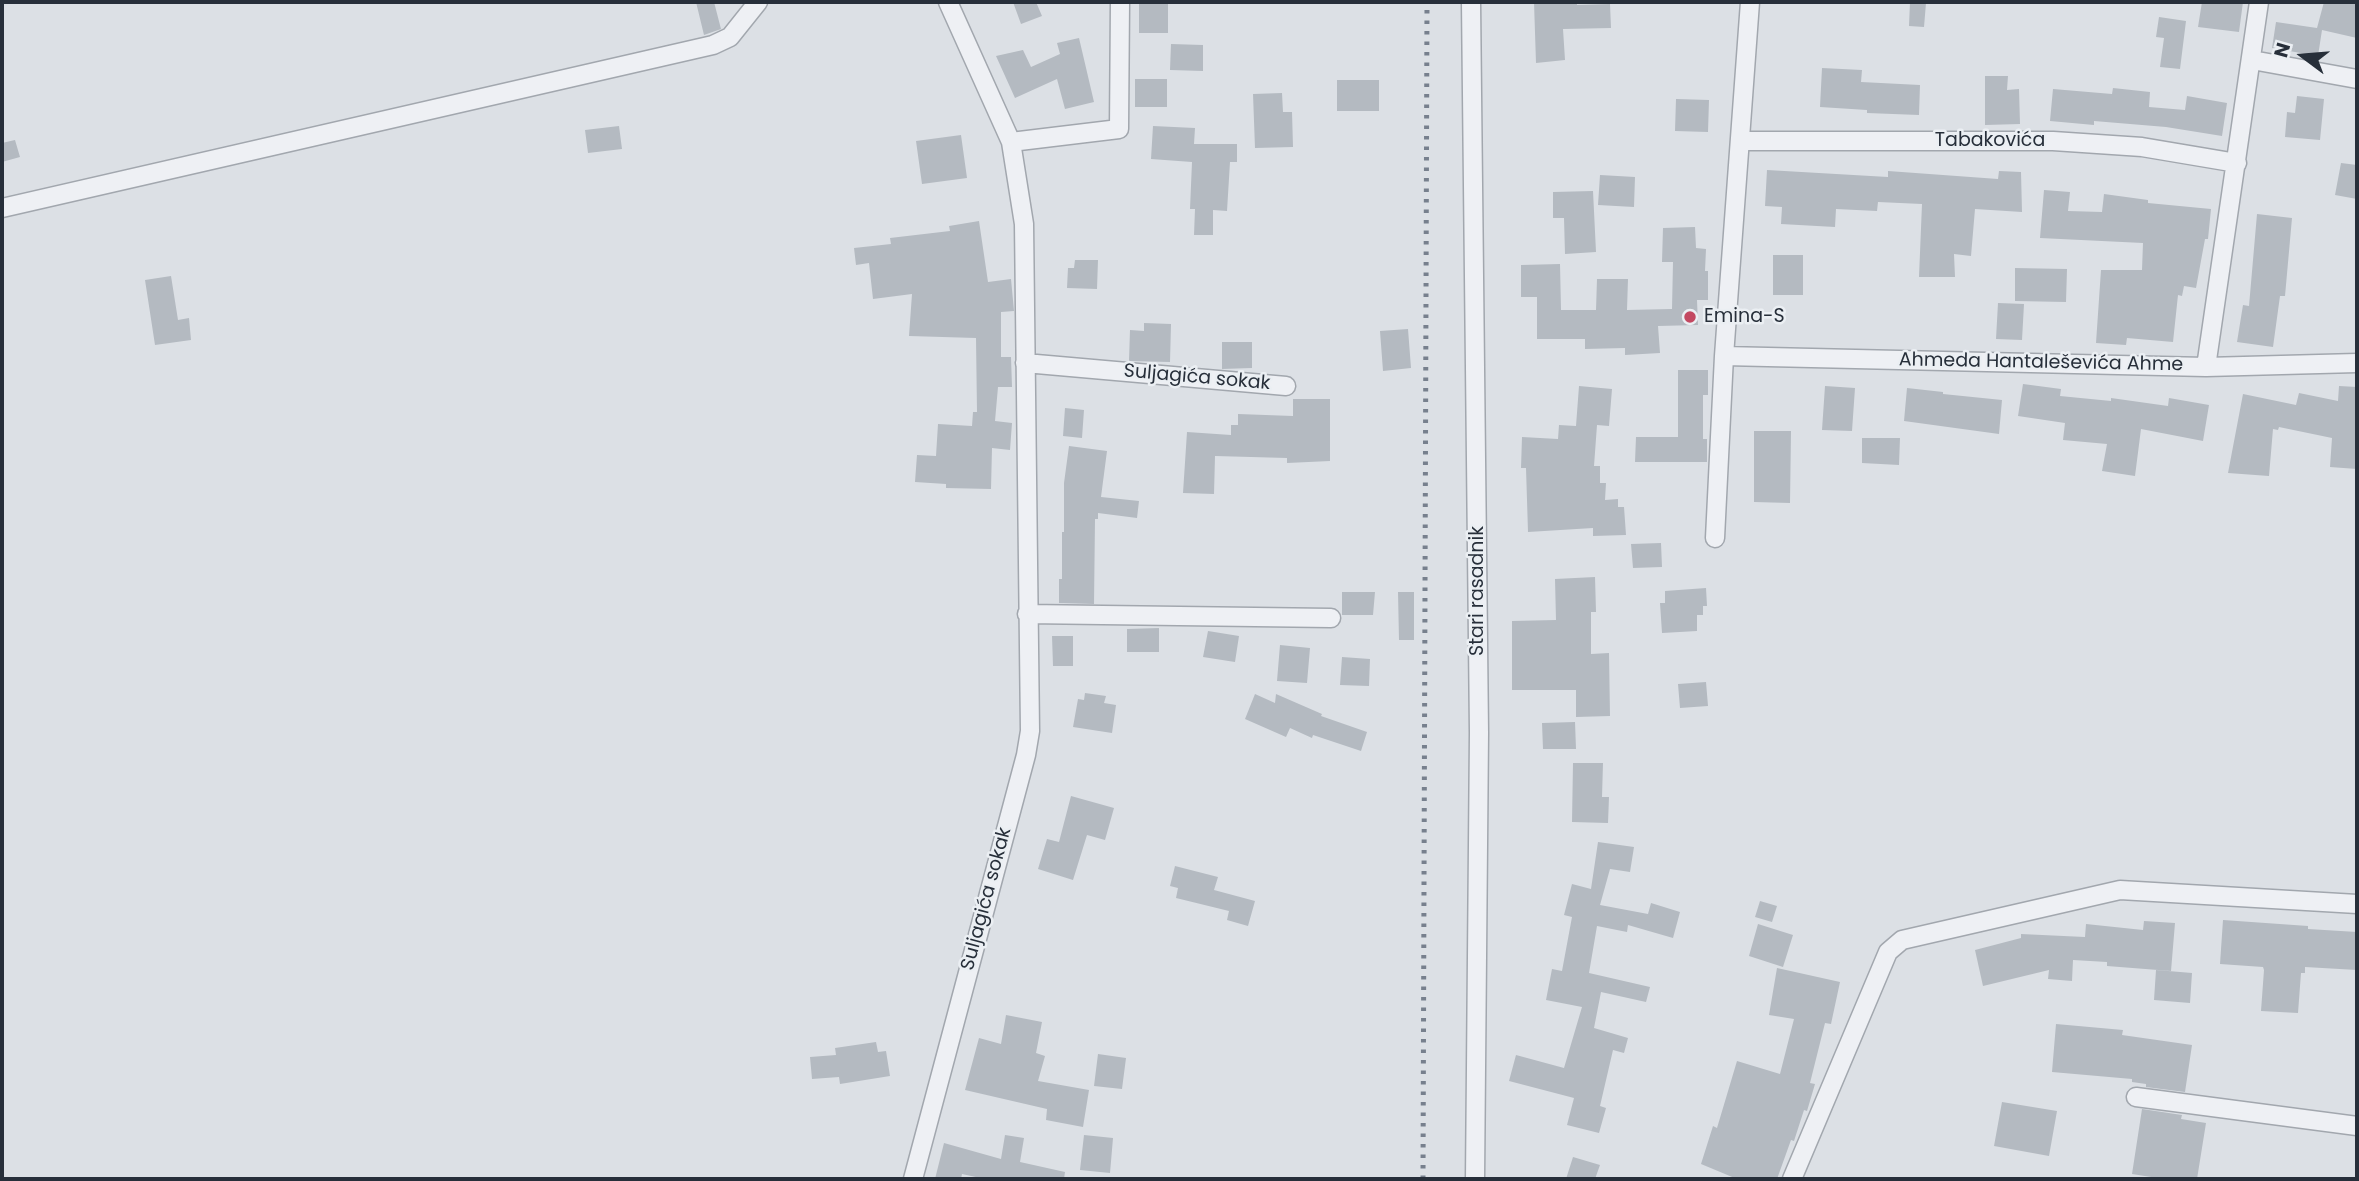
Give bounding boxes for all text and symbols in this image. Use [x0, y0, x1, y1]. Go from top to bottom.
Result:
north arrow [2268, 21, 2338, 91]
text: N [2267, 39, 2297, 61]
street label: Tabakovića [1935, 130, 2045, 152]
place label: Emina-S [1704, 306, 1785, 328]
marker: Emina-S [1682, 309, 1698, 325]
street label: Ahmeda Hantaleševića Ahme [1899, 349, 2183, 377]
street label: Suljagića sokak [1123, 360, 1271, 396]
street label: Stari rasadnik [1467, 526, 1489, 656]
street label: Suljagića sokak [957, 825, 1017, 973]

